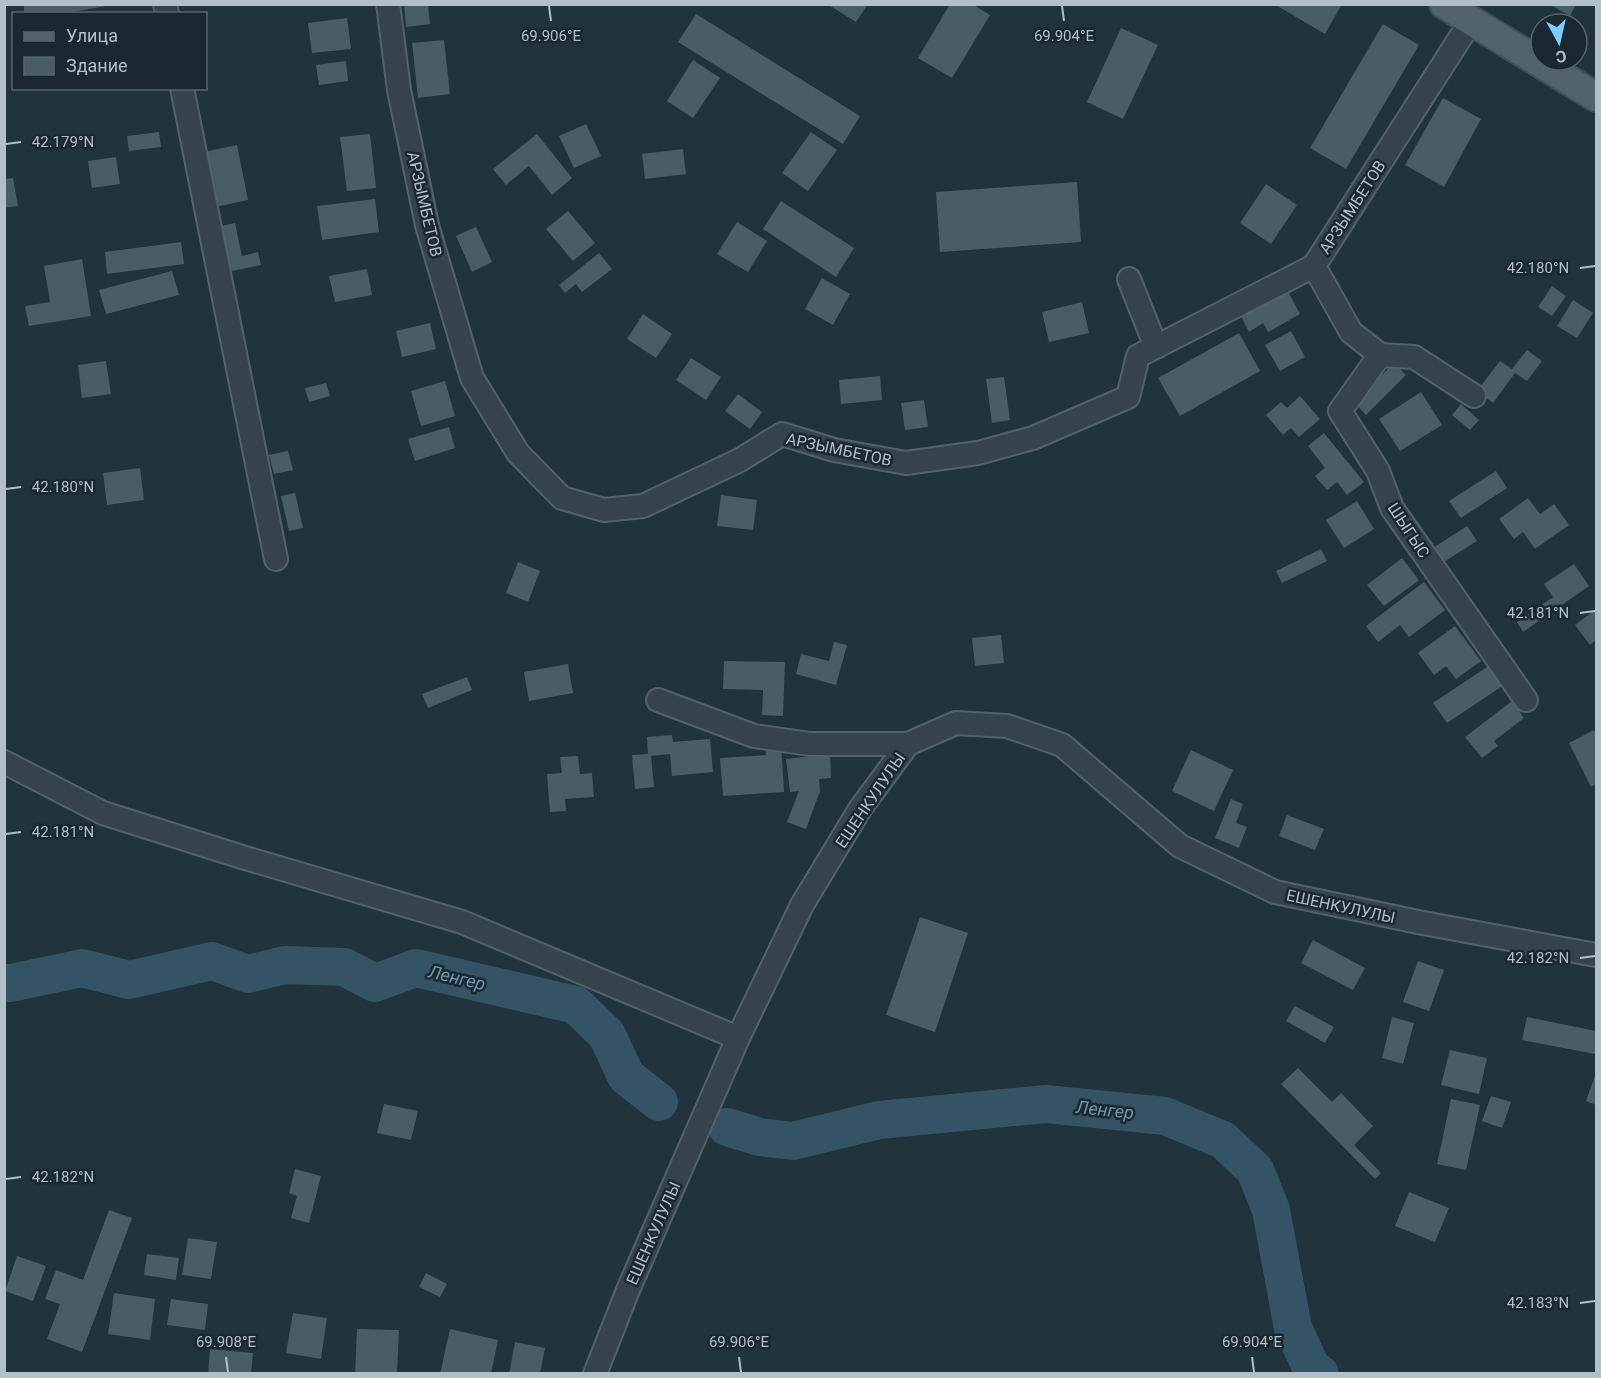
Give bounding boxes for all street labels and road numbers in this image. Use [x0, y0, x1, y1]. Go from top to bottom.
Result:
street label: АРЗЫМБЕТОВ [403, 150, 446, 259]
street label: АРЗЫМБЕТОВ [1315, 157, 1390, 258]
street label: АРЗЫМБЕТОВ [784, 429, 893, 470]
street label: ШЫГЫС [1384, 499, 1433, 561]
street label: ЕШЕНКУЛУЛЫ [832, 749, 909, 851]
street label: ЕШЕНКУЛУЛЫ [1285, 886, 1397, 927]
street label: ЕШЕНКУЛУЛЫ [622, 1179, 685, 1288]

